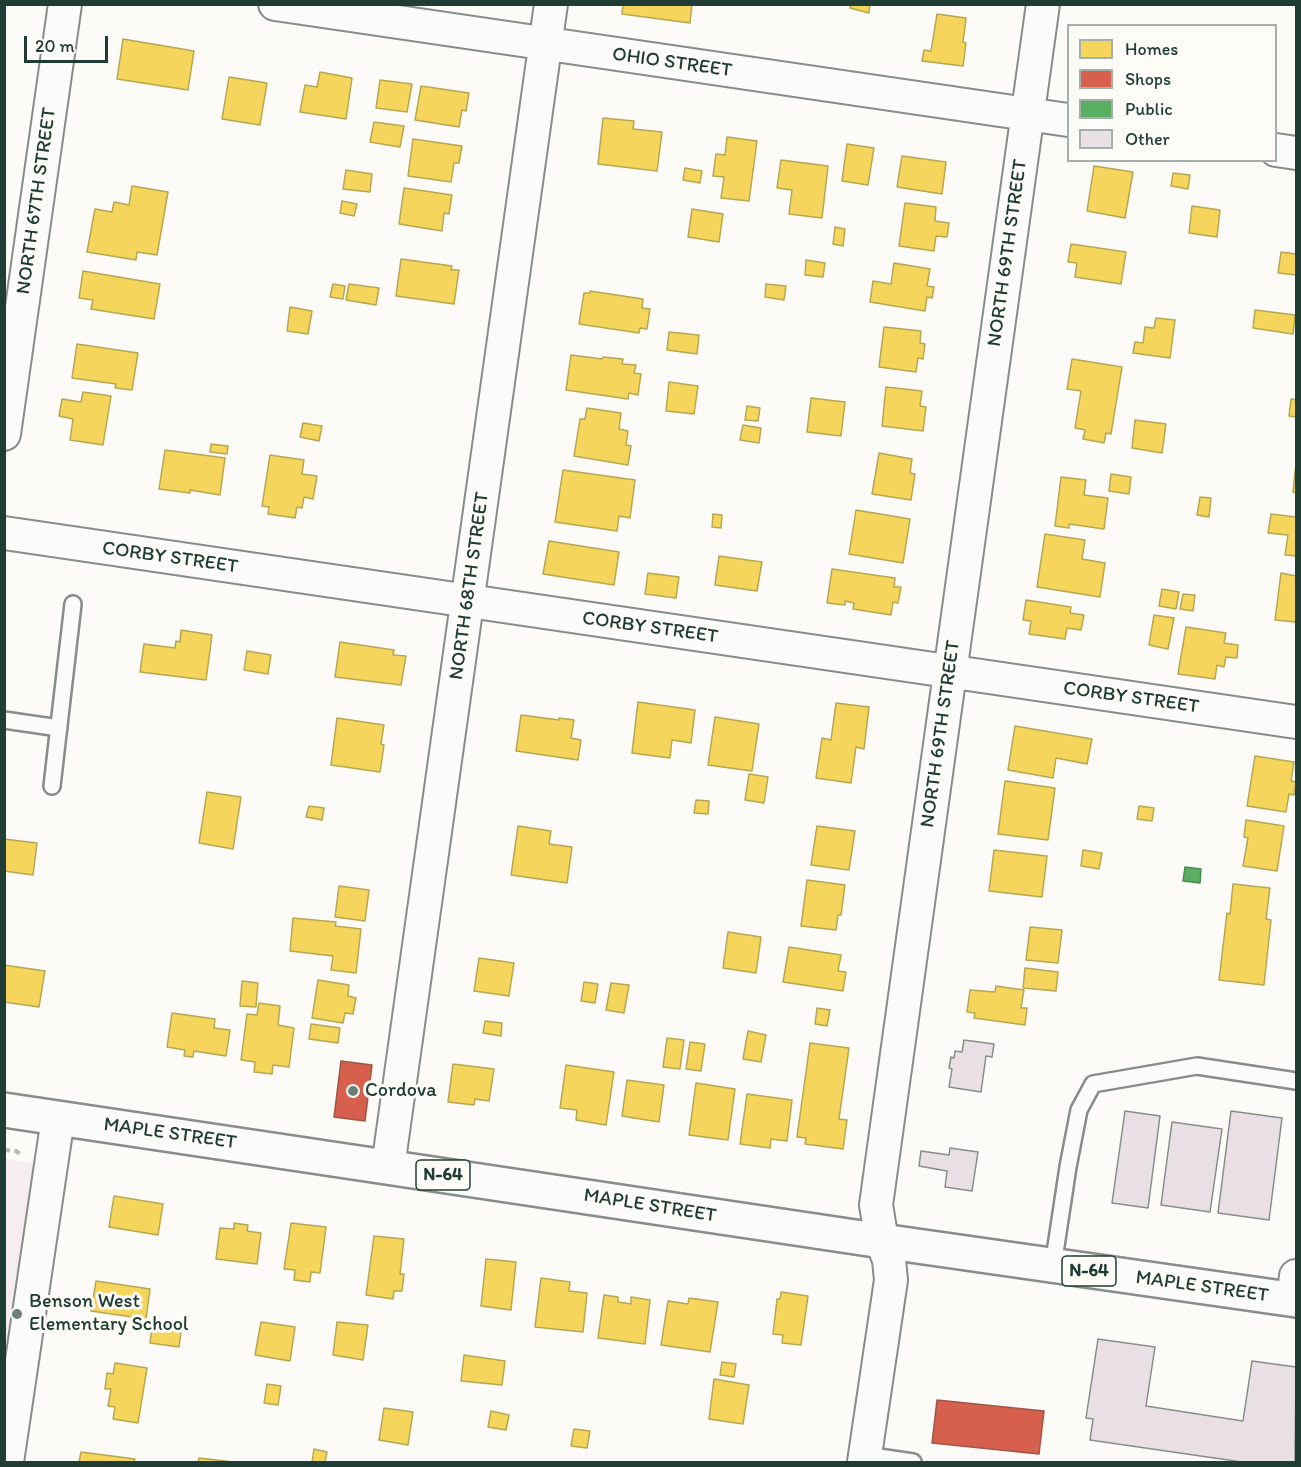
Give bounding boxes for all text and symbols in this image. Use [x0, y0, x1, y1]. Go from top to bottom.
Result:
scale bar [27, 24, 111, 62]
legend [1067, 24, 1277, 162]
text: 20 m [35, 35, 75, 57]
text: Homes [1125, 38, 1178, 60]
street label: OHIO STREET [611, 43, 733, 83]
text: Shops [1125, 68, 1171, 90]
text: Public [1125, 98, 1173, 120]
street label: NORTH 67TH STREET [12, 106, 62, 296]
text: Other [1125, 128, 1170, 150]
street label: NORTH 69TH STREET [983, 158, 1033, 348]
street label: NORTH 68TH STREET [445, 491, 495, 681]
street label: CORBY STREET [101, 537, 239, 579]
street label: CORBY STREET [581, 607, 719, 649]
street label: NORTH 69TH STREET [916, 639, 966, 829]
street label: CORBY STREET [1062, 677, 1200, 719]
place label: Cordova [365, 1079, 437, 1103]
marker: Cordova [346, 1084, 360, 1098]
street label: MAPLE STREET [102, 1113, 238, 1155]
road number: N-64 [416, 1160, 470, 1190]
street label: MAPLE STREET [582, 1184, 718, 1228]
road number: N-64 [1062, 1256, 1116, 1286]
street label: MAPLE STREET [1134, 1266, 1270, 1308]
place label: Benson West Elementary School [29, 1290, 188, 1337]
marker: Benson West Elementary School [10, 1307, 24, 1321]

